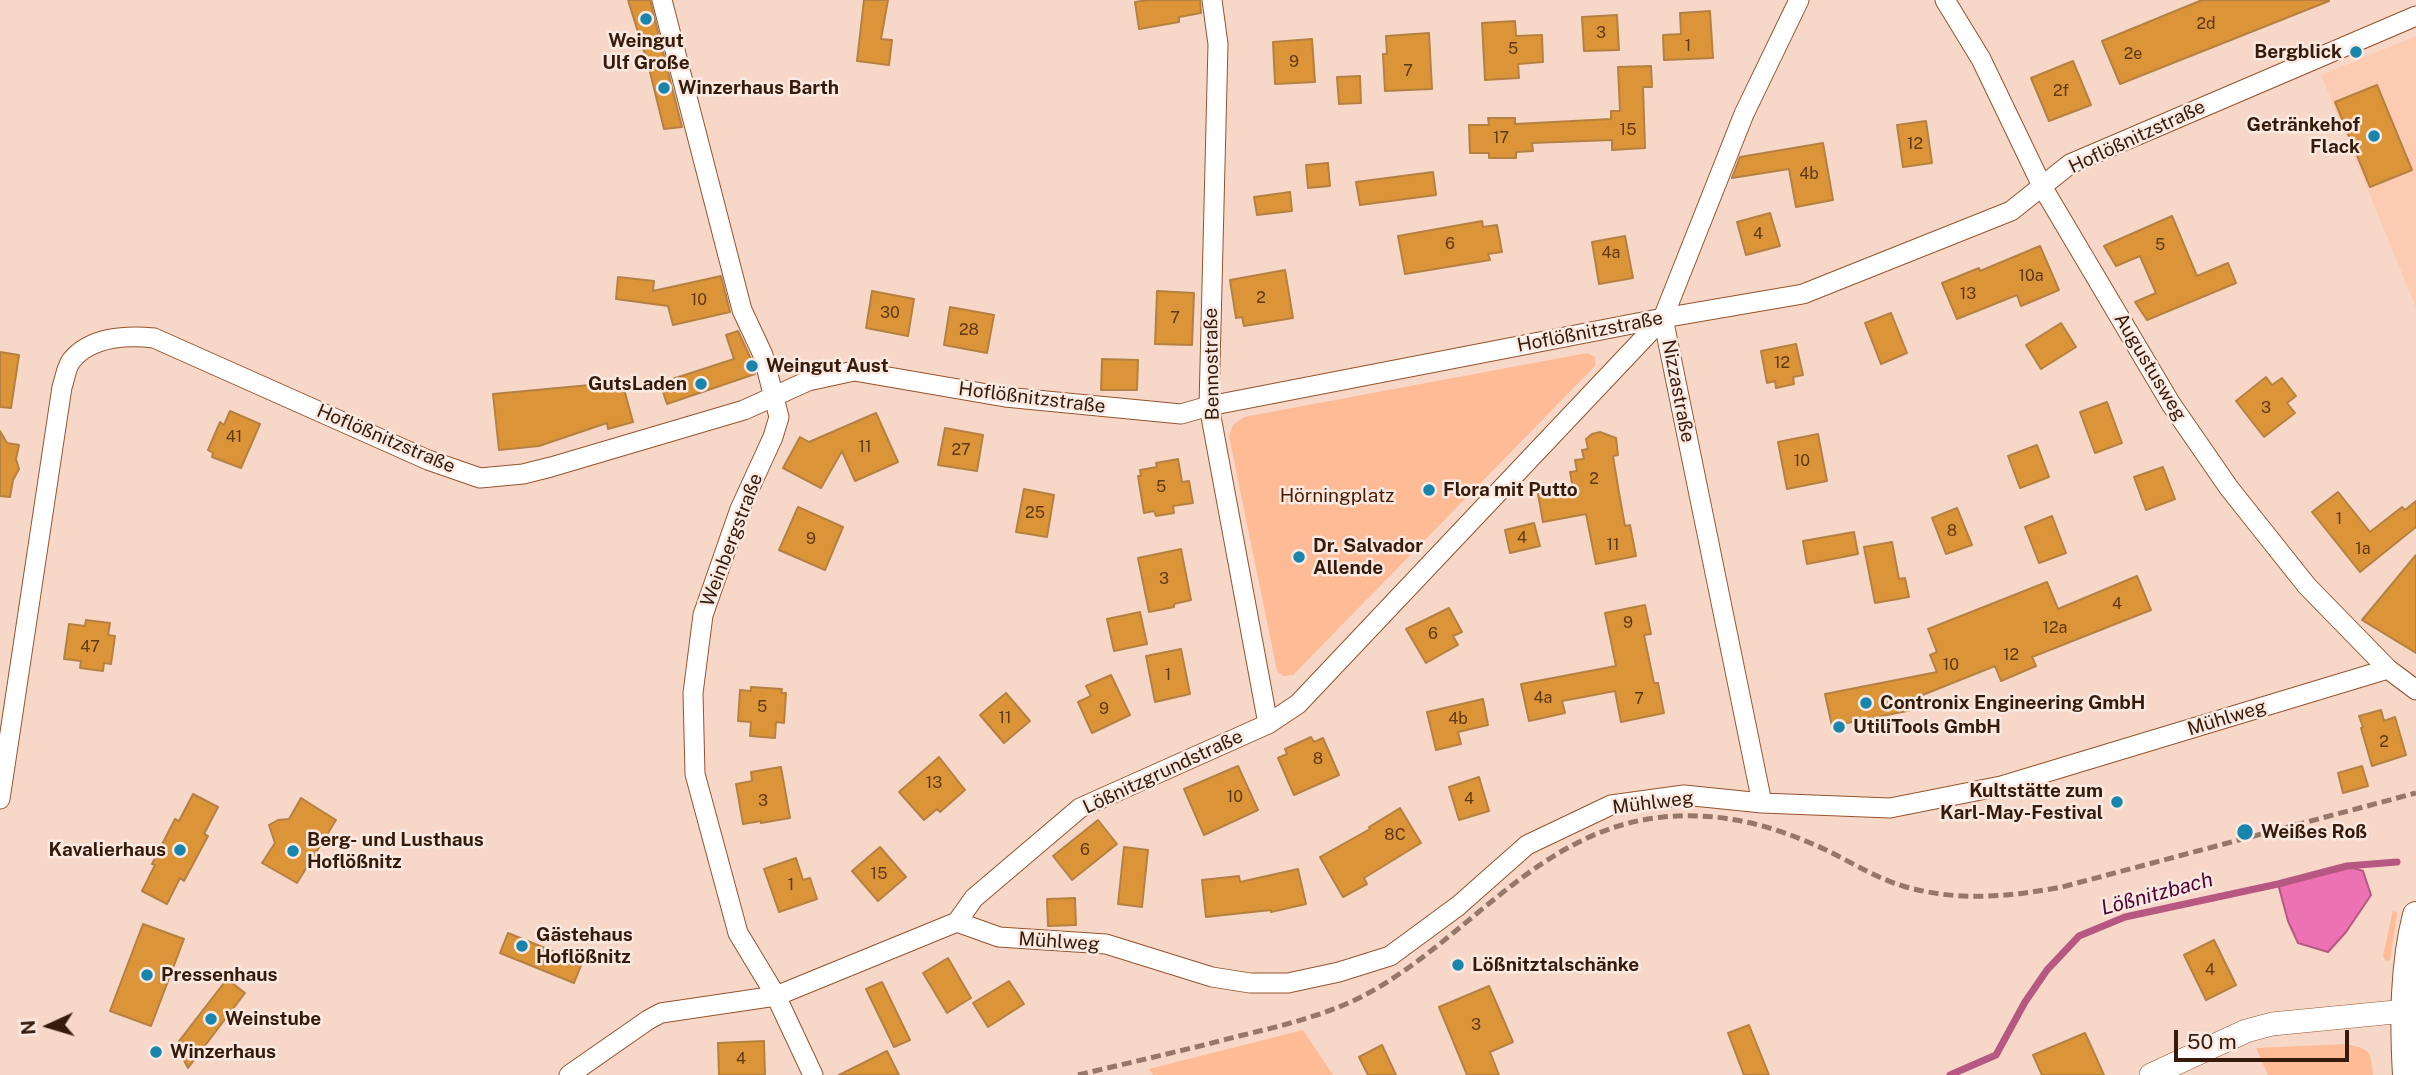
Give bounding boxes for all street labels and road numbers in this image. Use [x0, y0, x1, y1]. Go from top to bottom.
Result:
street label: Hoflößnitzstraße [2065, 95, 2209, 179]
street label: Hoflößnitzstraße [1515, 307, 1665, 357]
street label: Bennostraße [1200, 308, 1224, 420]
street label: Augustusweg [2109, 309, 2191, 425]
street label: Nizzastraße [1657, 338, 1699, 444]
street label: Hoflößnitzstraße [957, 378, 1107, 418]
street label: Hoflößnitzstraße [313, 400, 459, 478]
street label: Weinbergstraße [696, 470, 768, 610]
street label: Mühlweg [2185, 695, 2269, 741]
street label: Lößnitzgrundstraße [1080, 725, 1246, 819]
street label: Mühlweg [1611, 787, 1695, 819]
street label: Mühlweg [1018, 928, 1100, 956]

